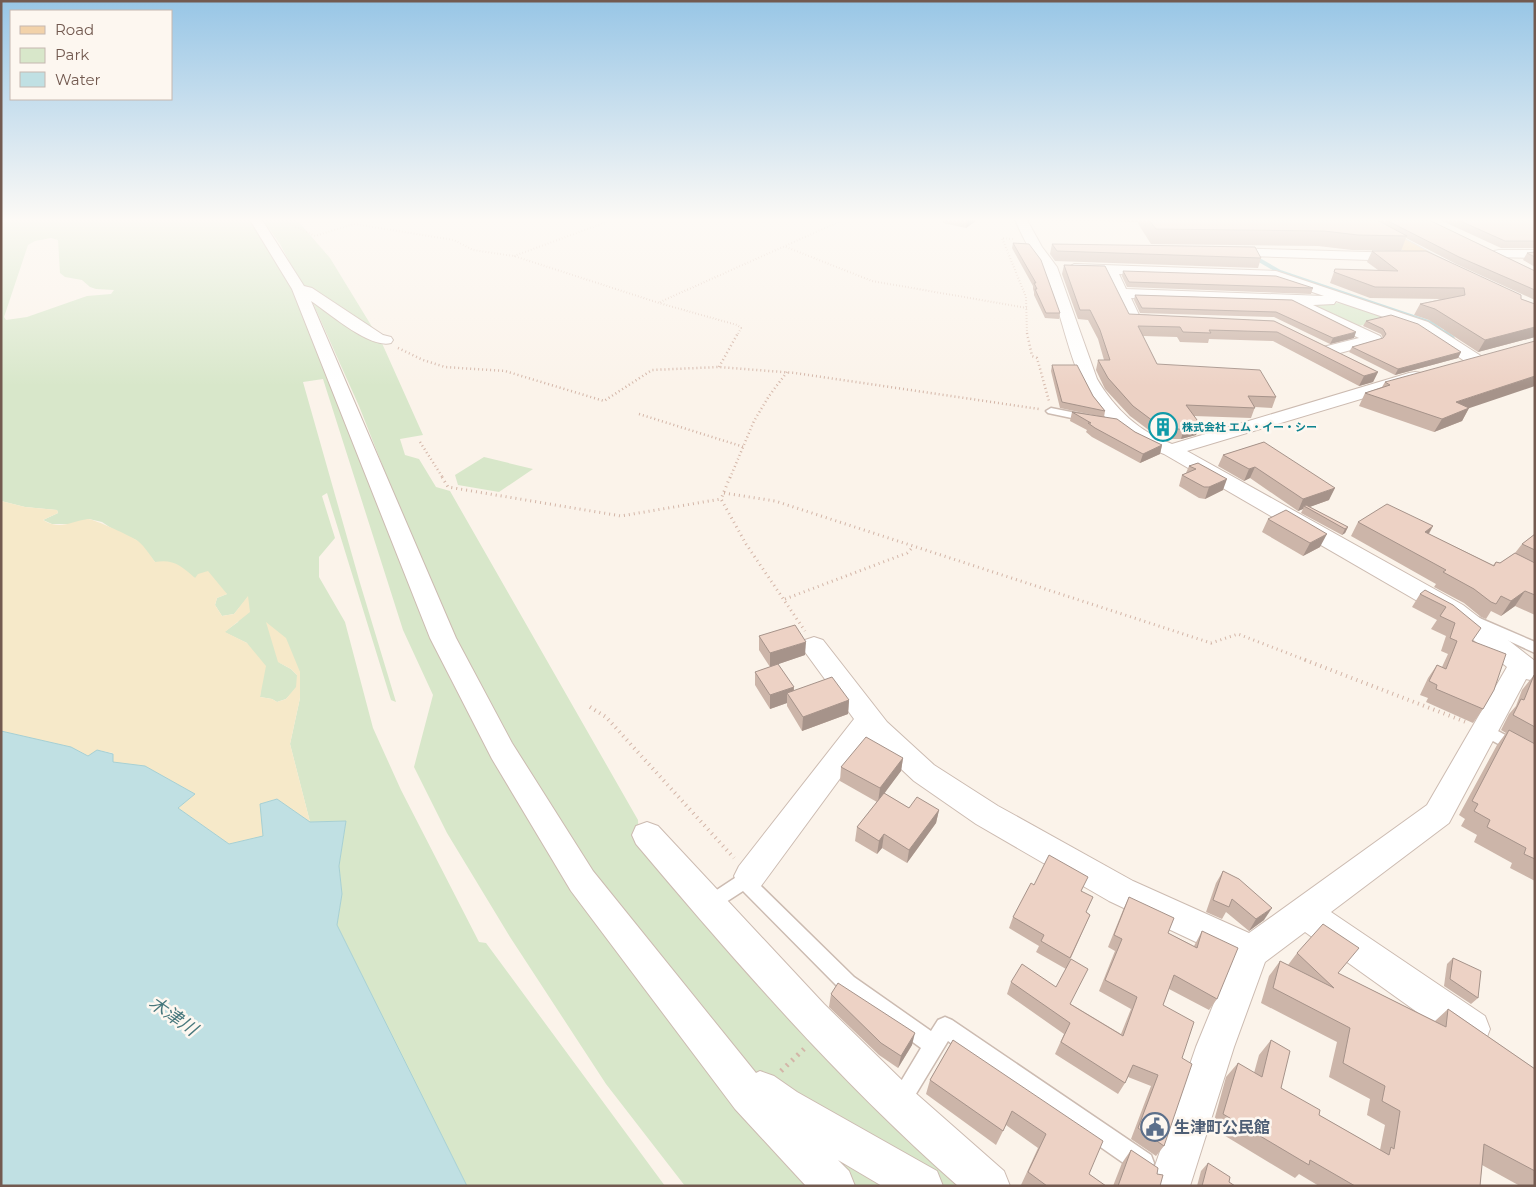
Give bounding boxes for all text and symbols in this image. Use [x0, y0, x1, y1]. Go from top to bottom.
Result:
legend [10, 10, 172, 100]
text: Road [55, 20, 94, 39]
text: Park [55, 45, 89, 64]
text: Water [55, 70, 101, 89]
building icon: 株式会社 エム・イー・シー [1148, 412, 1178, 442]
place label: 株式会社 エム・イー・シー [1182, 420, 1317, 434]
water label: 木津川 [145, 992, 203, 1042]
public building icon: 生津町公民館 [1140, 1112, 1170, 1142]
place label: 生津町公民館 [1174, 1118, 1270, 1137]

